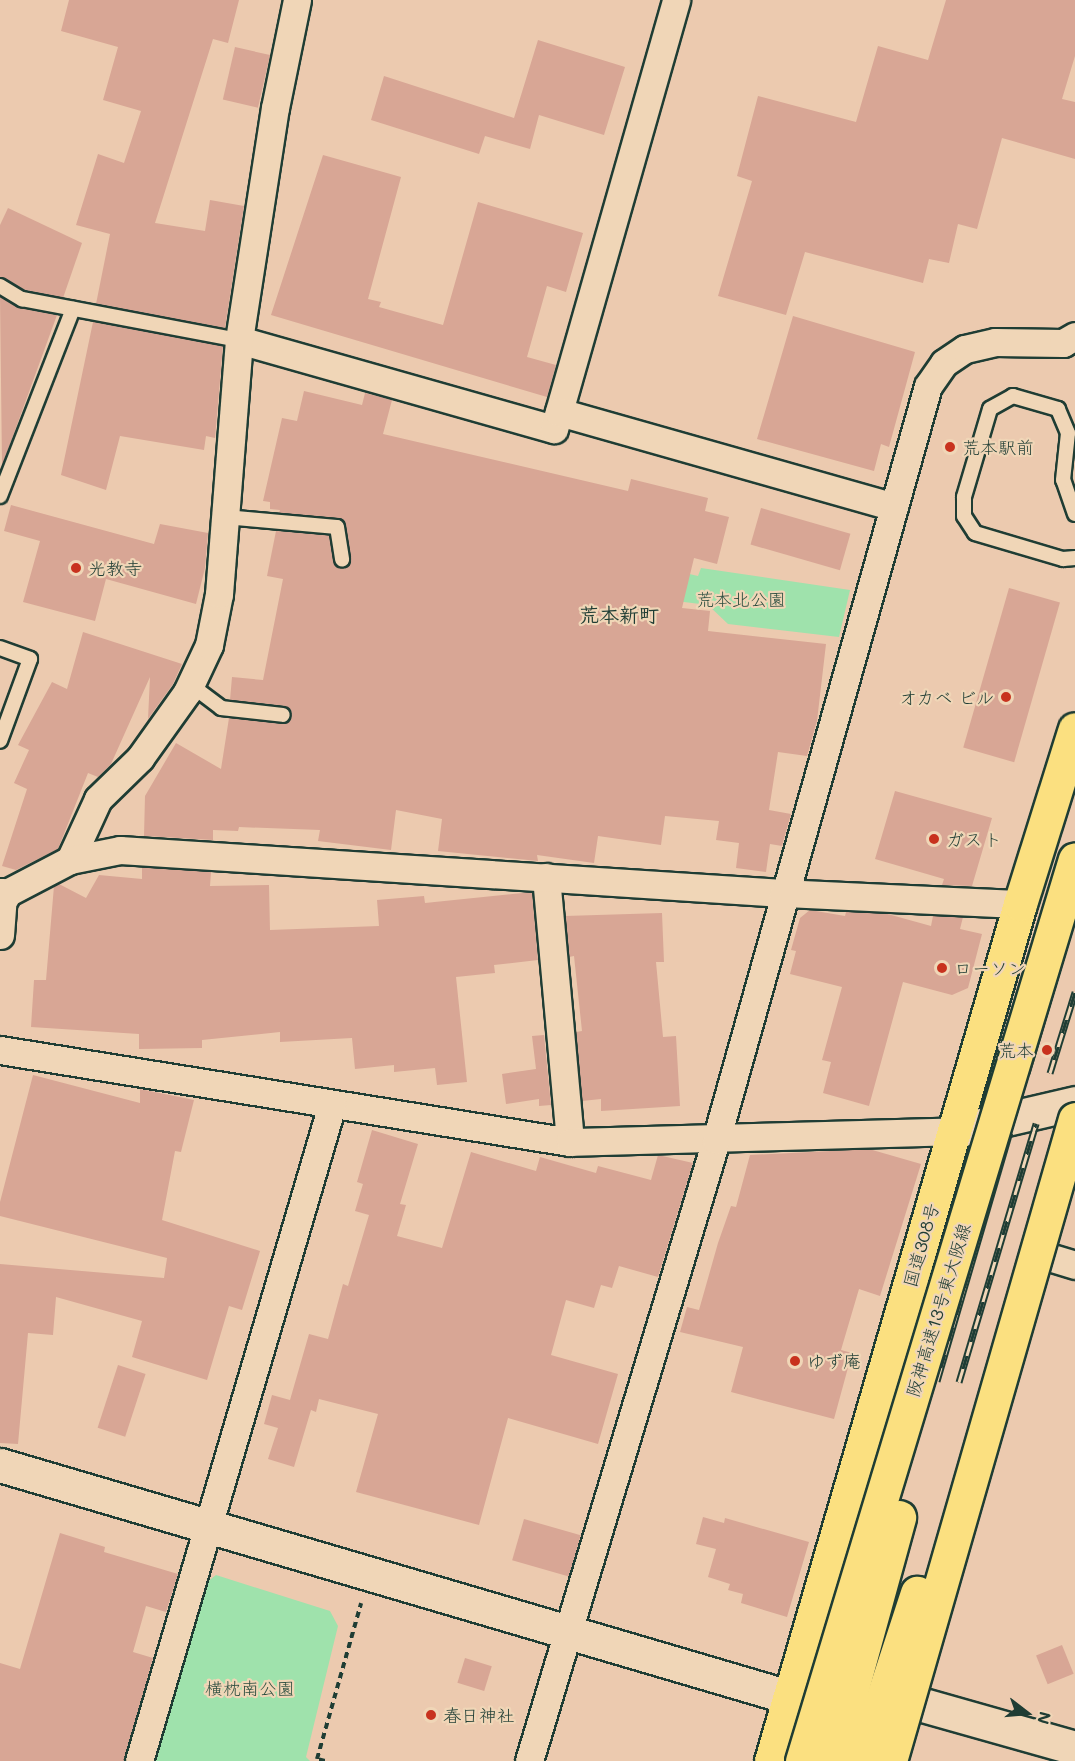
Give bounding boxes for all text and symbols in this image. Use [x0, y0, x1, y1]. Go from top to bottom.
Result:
place label: 荒本駅前 [962, 436, 1034, 458]
marker: 荒本駅前 [943, 440, 957, 454]
place label: 光教寺 [88, 557, 142, 579]
marker: 光教寺 [69, 561, 83, 575]
park label: 荒本北公園 [696, 588, 786, 610]
district label: 荒本新町 [579, 602, 659, 626]
place label: オカベ ビル [898, 686, 994, 708]
marker: オカベ ビル [999, 690, 1013, 704]
place label: ガスト [946, 828, 1000, 850]
marker: ガスト [927, 832, 941, 846]
place label: ローソン [954, 957, 1026, 979]
marker: ローソン [935, 961, 949, 975]
place label: 荒本 [998, 1039, 1034, 1061]
marker: 荒本 [1038, 1041, 1056, 1059]
street label: 国道308号 [899, 1200, 943, 1290]
street label: 阪神高速13号東大阪線 [901, 1220, 975, 1400]
place label: ゆず庵 [807, 1350, 861, 1372]
marker: ゆず庵 [788, 1354, 802, 1368]
park label: 横枕南公園 [205, 1677, 295, 1699]
north arrow [997, 1683, 1057, 1743]
place label: 春日神社 [443, 1704, 515, 1726]
marker: 春日神社 [424, 1708, 438, 1722]
text: N [1033, 1709, 1057, 1727]

